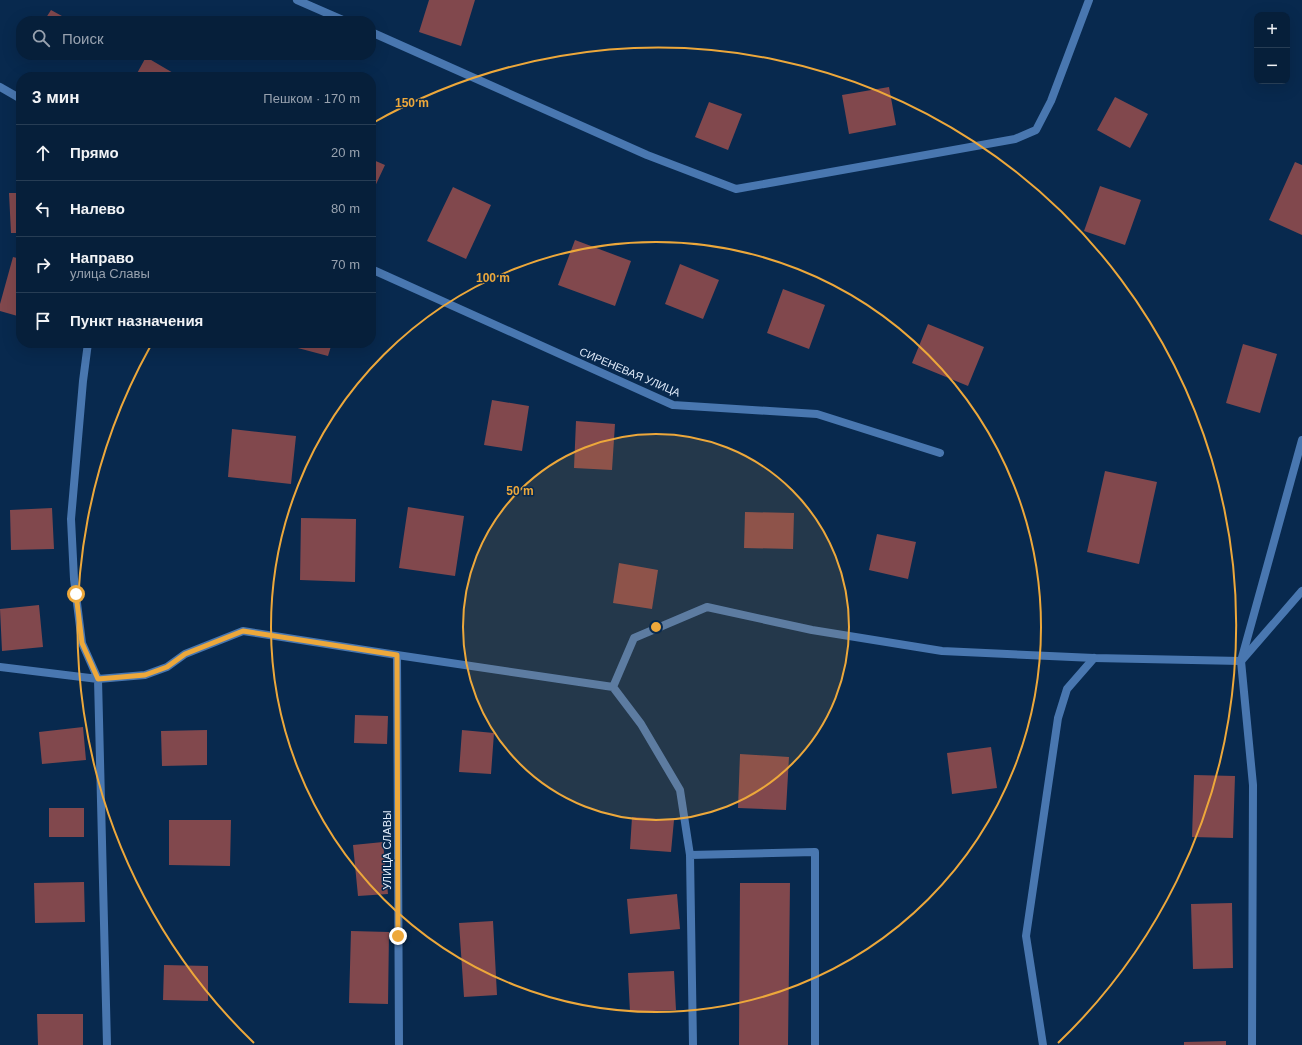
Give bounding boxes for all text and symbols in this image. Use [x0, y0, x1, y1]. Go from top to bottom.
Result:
map controls [1254, 12, 1290, 84]
button: + [1254, 12, 1290, 48]
search box [16, 16, 376, 60]
icon: search [30, 27, 52, 49]
text: Поиск [62, 30, 104, 47]
button: − [1254, 48, 1290, 84]
text: 3 мин [32, 88, 79, 107]
text: Пешком · 170 m [263, 91, 360, 106]
text: 150 m [395, 96, 429, 110]
icon: ahead [32, 142, 54, 164]
text: Прямо [70, 144, 119, 161]
text: 20 m [331, 145, 360, 160]
icon: left [32, 198, 54, 220]
text: Налево [70, 200, 125, 217]
text: 80 m [331, 201, 360, 216]
text: Направо [70, 249, 134, 266]
icon: right [32, 254, 54, 276]
text: 70 m [331, 257, 360, 272]
text: улица Славы [70, 266, 150, 281]
text: 100 m [476, 271, 510, 285]
icon: arrive [32, 310, 54, 332]
text: Пункт назначения [70, 312, 203, 329]
street label: СИРЕНЕВАЯ УЛИЦА [578, 345, 683, 399]
text: 50 m [506, 484, 534, 498]
route start [67, 585, 85, 603]
centre of rings [649, 620, 663, 634]
street label: УЛИЦА СЛАВЫ [381, 810, 393, 890]
route end [389, 927, 407, 945]

